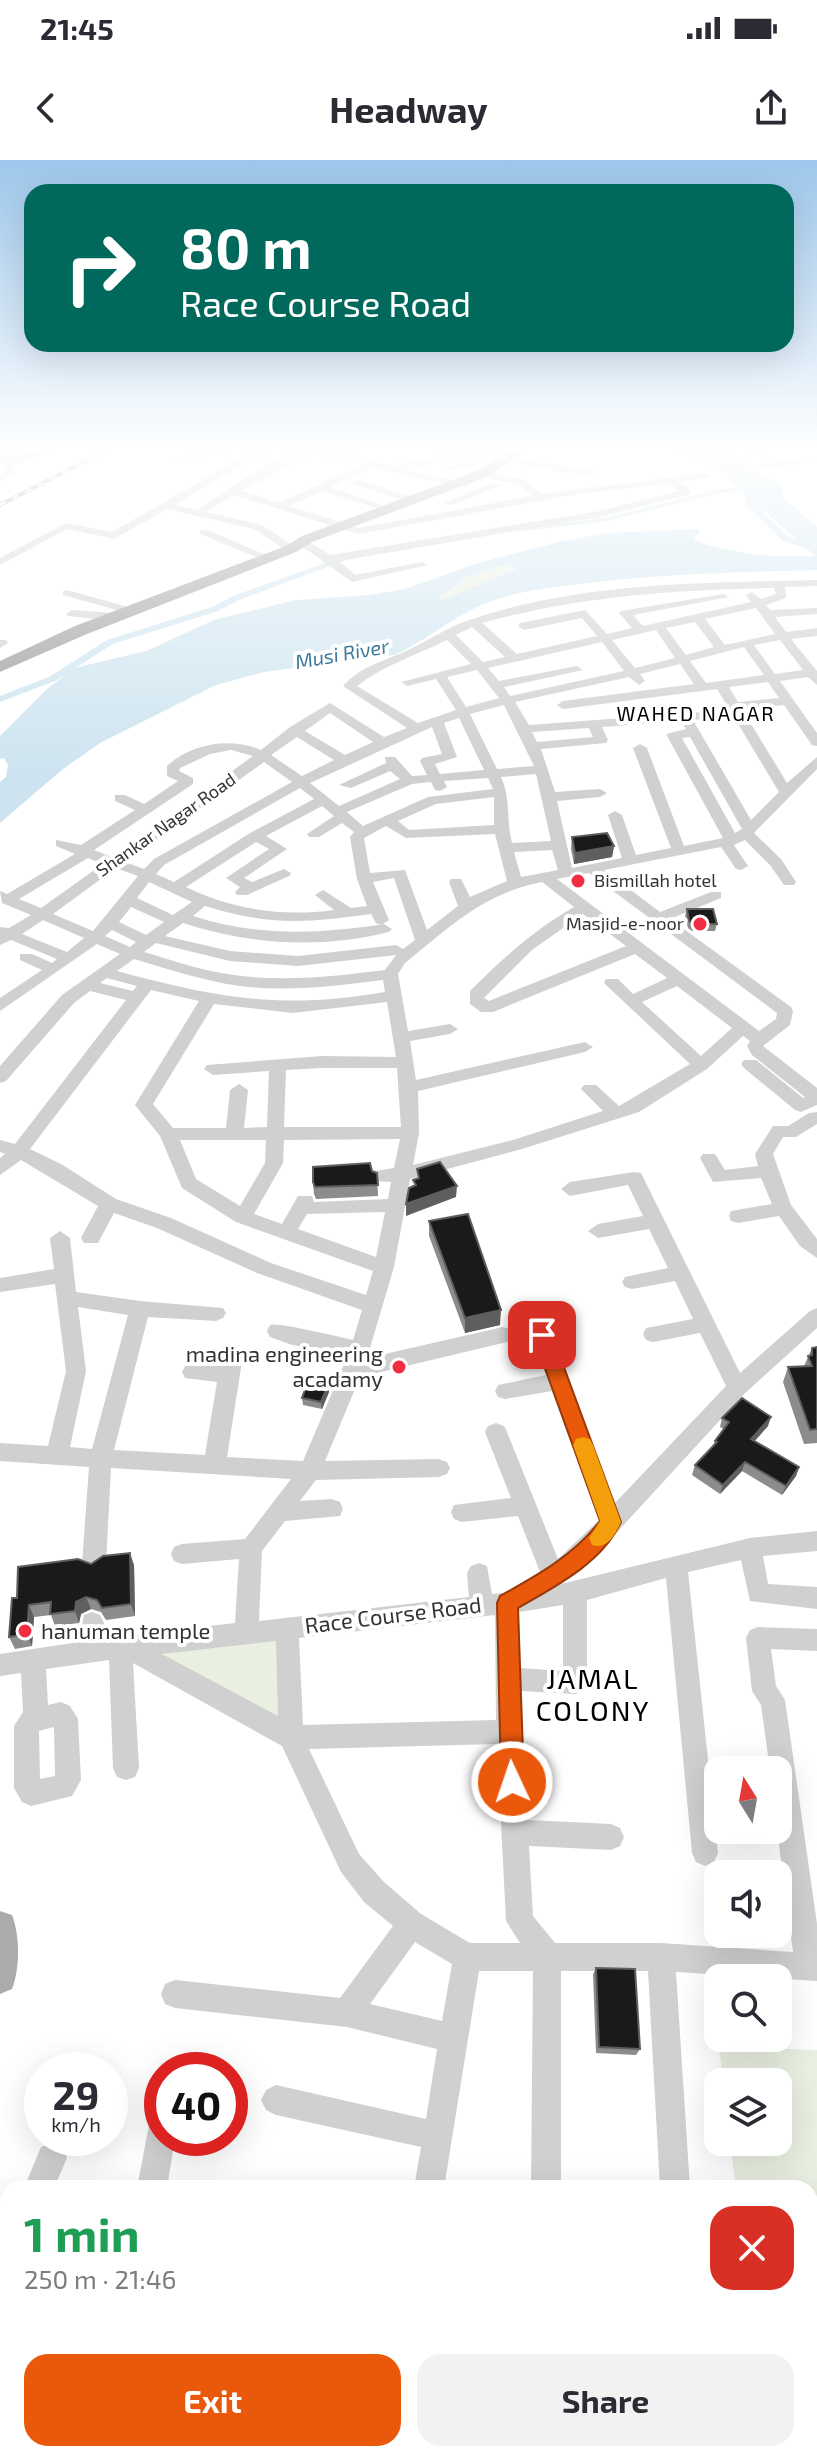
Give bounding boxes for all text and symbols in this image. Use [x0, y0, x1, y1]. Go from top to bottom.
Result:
text: 21:45 [40, 10, 114, 46]
icon: back [24, 86, 68, 130]
icon: share [749, 86, 793, 130]
text: Headway [329, 87, 488, 130]
text: 80 m [180, 213, 312, 280]
icon: right [48, 216, 152, 320]
text: Race Course Road [180, 281, 471, 324]
water label: Musi River [293, 633, 392, 673]
district label: WAHED NAGAR [616, 701, 776, 725]
street label: Shankar Nagar Road [91, 768, 240, 881]
place label: Bismillah hotel [594, 869, 717, 891]
marker: Bismillah hotel [569, 872, 587, 890]
place label: Masjid-e-noor [566, 912, 684, 934]
marker: Masjid-e-noor [691, 915, 709, 933]
pin [508, 1301, 576, 1369]
icon: arrive [520, 1313, 564, 1357]
place label: madina engineering acadamy [186, 1340, 383, 1391]
marker: madina engineering acadamy [390, 1358, 408, 1376]
street label: Race Course Road [303, 1590, 483, 1638]
place label: hanuman temple [41, 1617, 210, 1643]
marker: hanuman temple [16, 1622, 34, 1640]
district label: JAMAL COLONY [536, 1661, 650, 1727]
position arrow [470, 1740, 554, 1824]
north arrow [704, 1756, 792, 1844]
map controls [704, 1756, 792, 2156]
button: sound [704, 1860, 792, 1948]
button: search [704, 1964, 792, 2052]
speed limit sign: 40 [144, 2052, 248, 2156]
button: layers [704, 2068, 792, 2156]
text: 29 [53, 2070, 99, 2118]
text: km/h [51, 2112, 101, 2136]
text: 1 min [24, 2204, 140, 2262]
button: close [710, 2206, 794, 2290]
text: 250 m · 21:46 [24, 2263, 177, 2294]
button: Exit [24, 2354, 401, 2446]
button: Share [417, 2354, 794, 2446]

